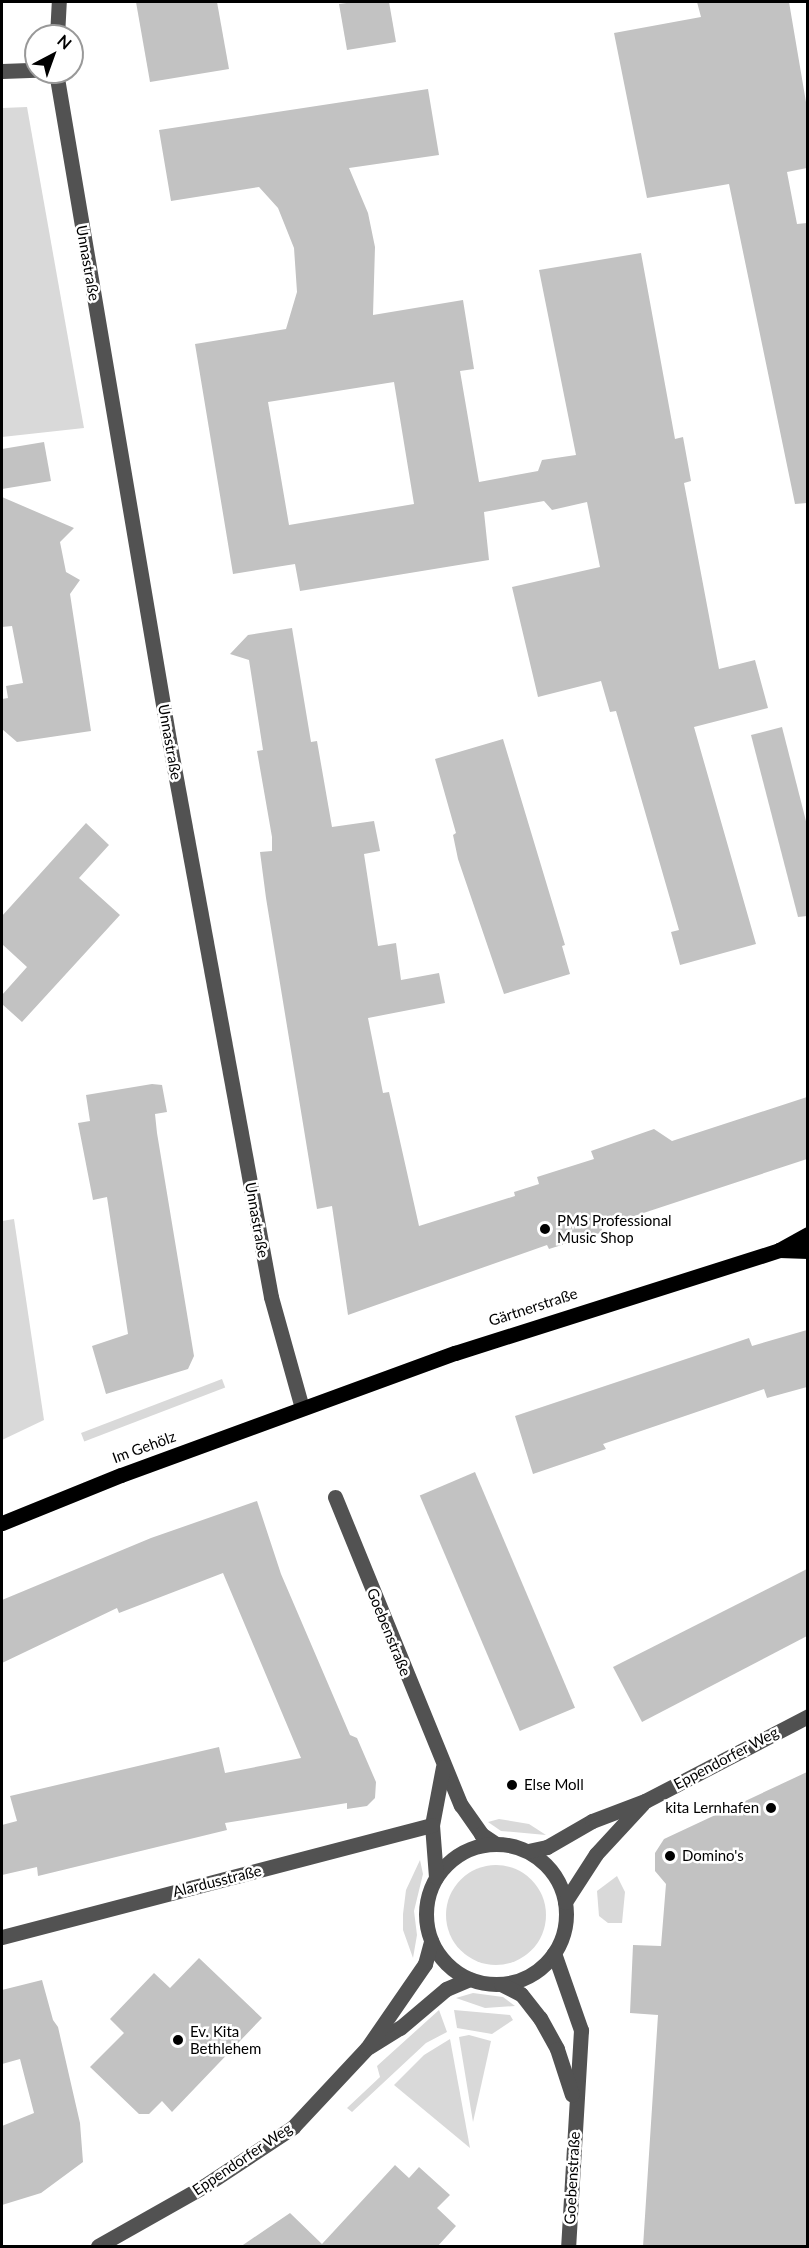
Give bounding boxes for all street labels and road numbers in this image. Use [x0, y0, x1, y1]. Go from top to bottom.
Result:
street label: Unnastraße [73, 224, 103, 302]
street label: Unnastraße [155, 703, 185, 781]
street label: Unnastraße [242, 1181, 272, 1259]
street label: Gärtnerstraße [486, 1284, 580, 1330]
street label: Im Gehölz [110, 1427, 178, 1467]
street label: Goebenstraße [363, 1585, 415, 1679]
street label: Eppendorfer Weg [670, 1723, 782, 1793]
street label: Alardusstraße [171, 1861, 263, 1901]
street label: Eppendorfer Weg [189, 2119, 295, 2199]
street label: Goebenstraße [561, 2131, 583, 2225]

